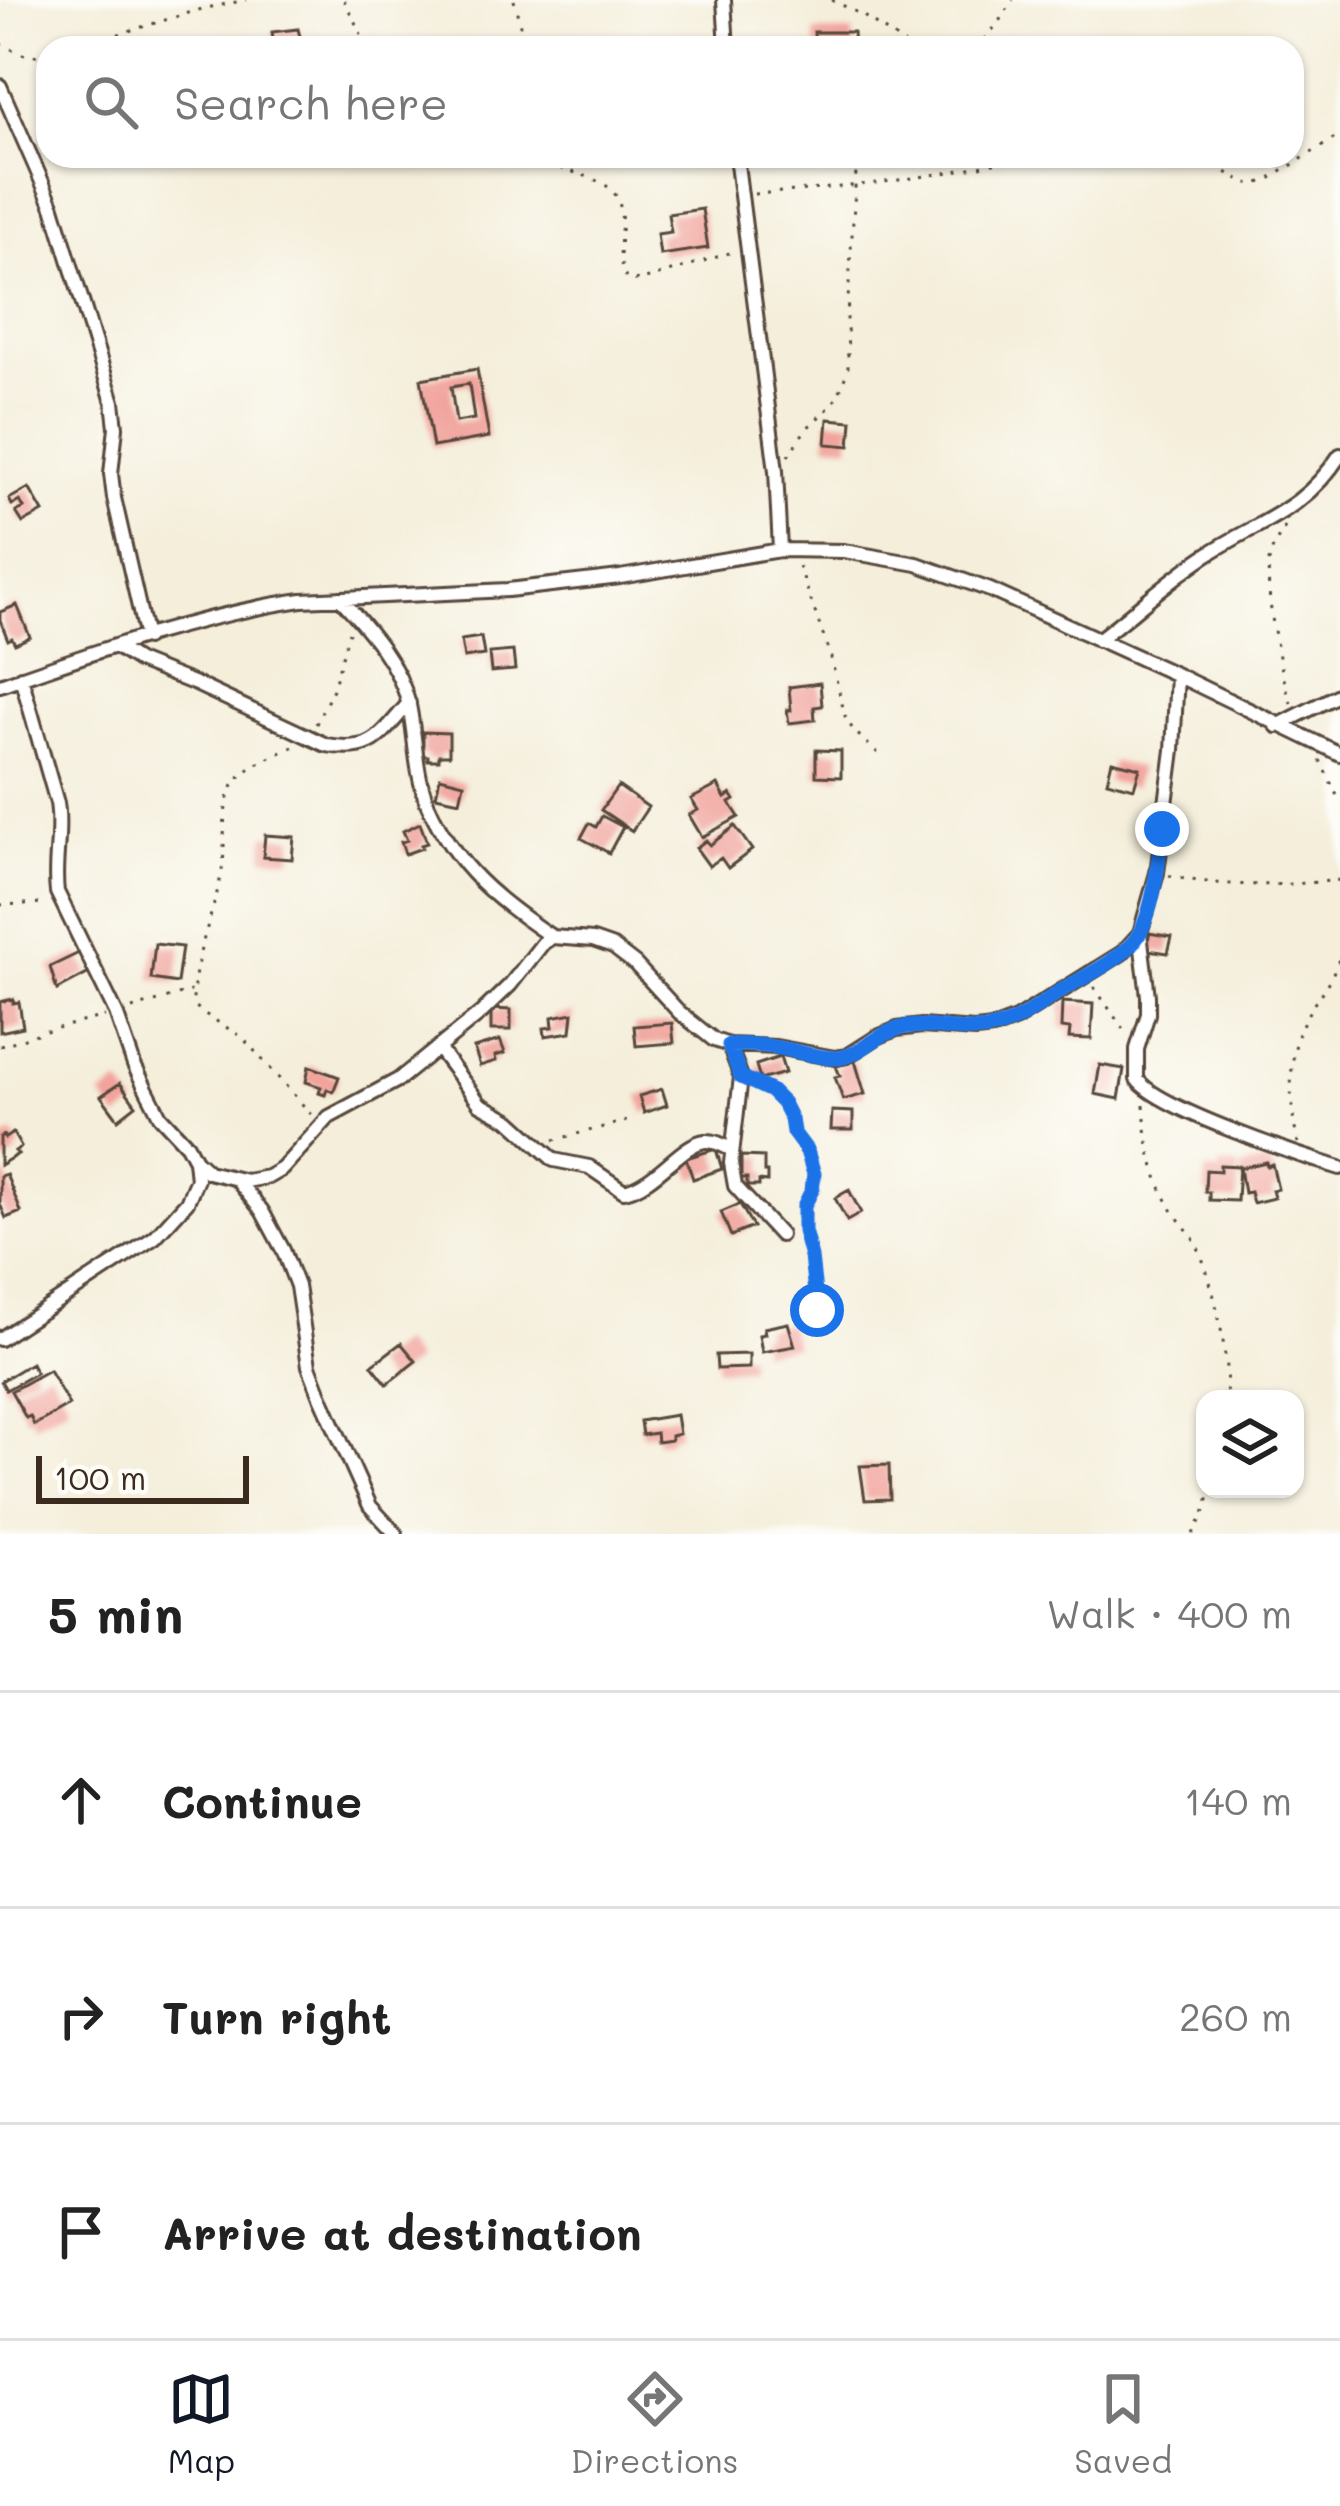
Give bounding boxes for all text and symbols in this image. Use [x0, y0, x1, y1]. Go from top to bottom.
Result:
search box [36, 36, 1304, 168]
icon: search [78, 69, 144, 135]
text: Search here [174, 73, 448, 131]
route end [1135, 802, 1189, 856]
route start [790, 1283, 844, 1337]
map controls [1196, 1390, 1304, 1498]
button: layers [1196, 1390, 1304, 1498]
scale bar [36, 1450, 249, 1503]
text: 100 m [54, 1455, 146, 1498]
text: 5 min [48, 1579, 183, 1646]
text: Walk · 400 m [1046, 1587, 1292, 1638]
icon: ahead [48, 1767, 114, 1833]
text: Continue [162, 1771, 362, 1829]
text: 140 m [1184, 1774, 1292, 1825]
icon: right [48, 1983, 114, 2049]
text: Turn right [162, 1987, 391, 2045]
text: 260 m [1179, 1990, 1292, 2041]
icon: arrive [48, 2199, 114, 2265]
text: Arrive at destination [162, 2203, 642, 2261]
tab: Map [168, 2366, 235, 2481]
tab: Directions [571, 2366, 738, 2481]
tab: Saved [1074, 2366, 1172, 2481]

